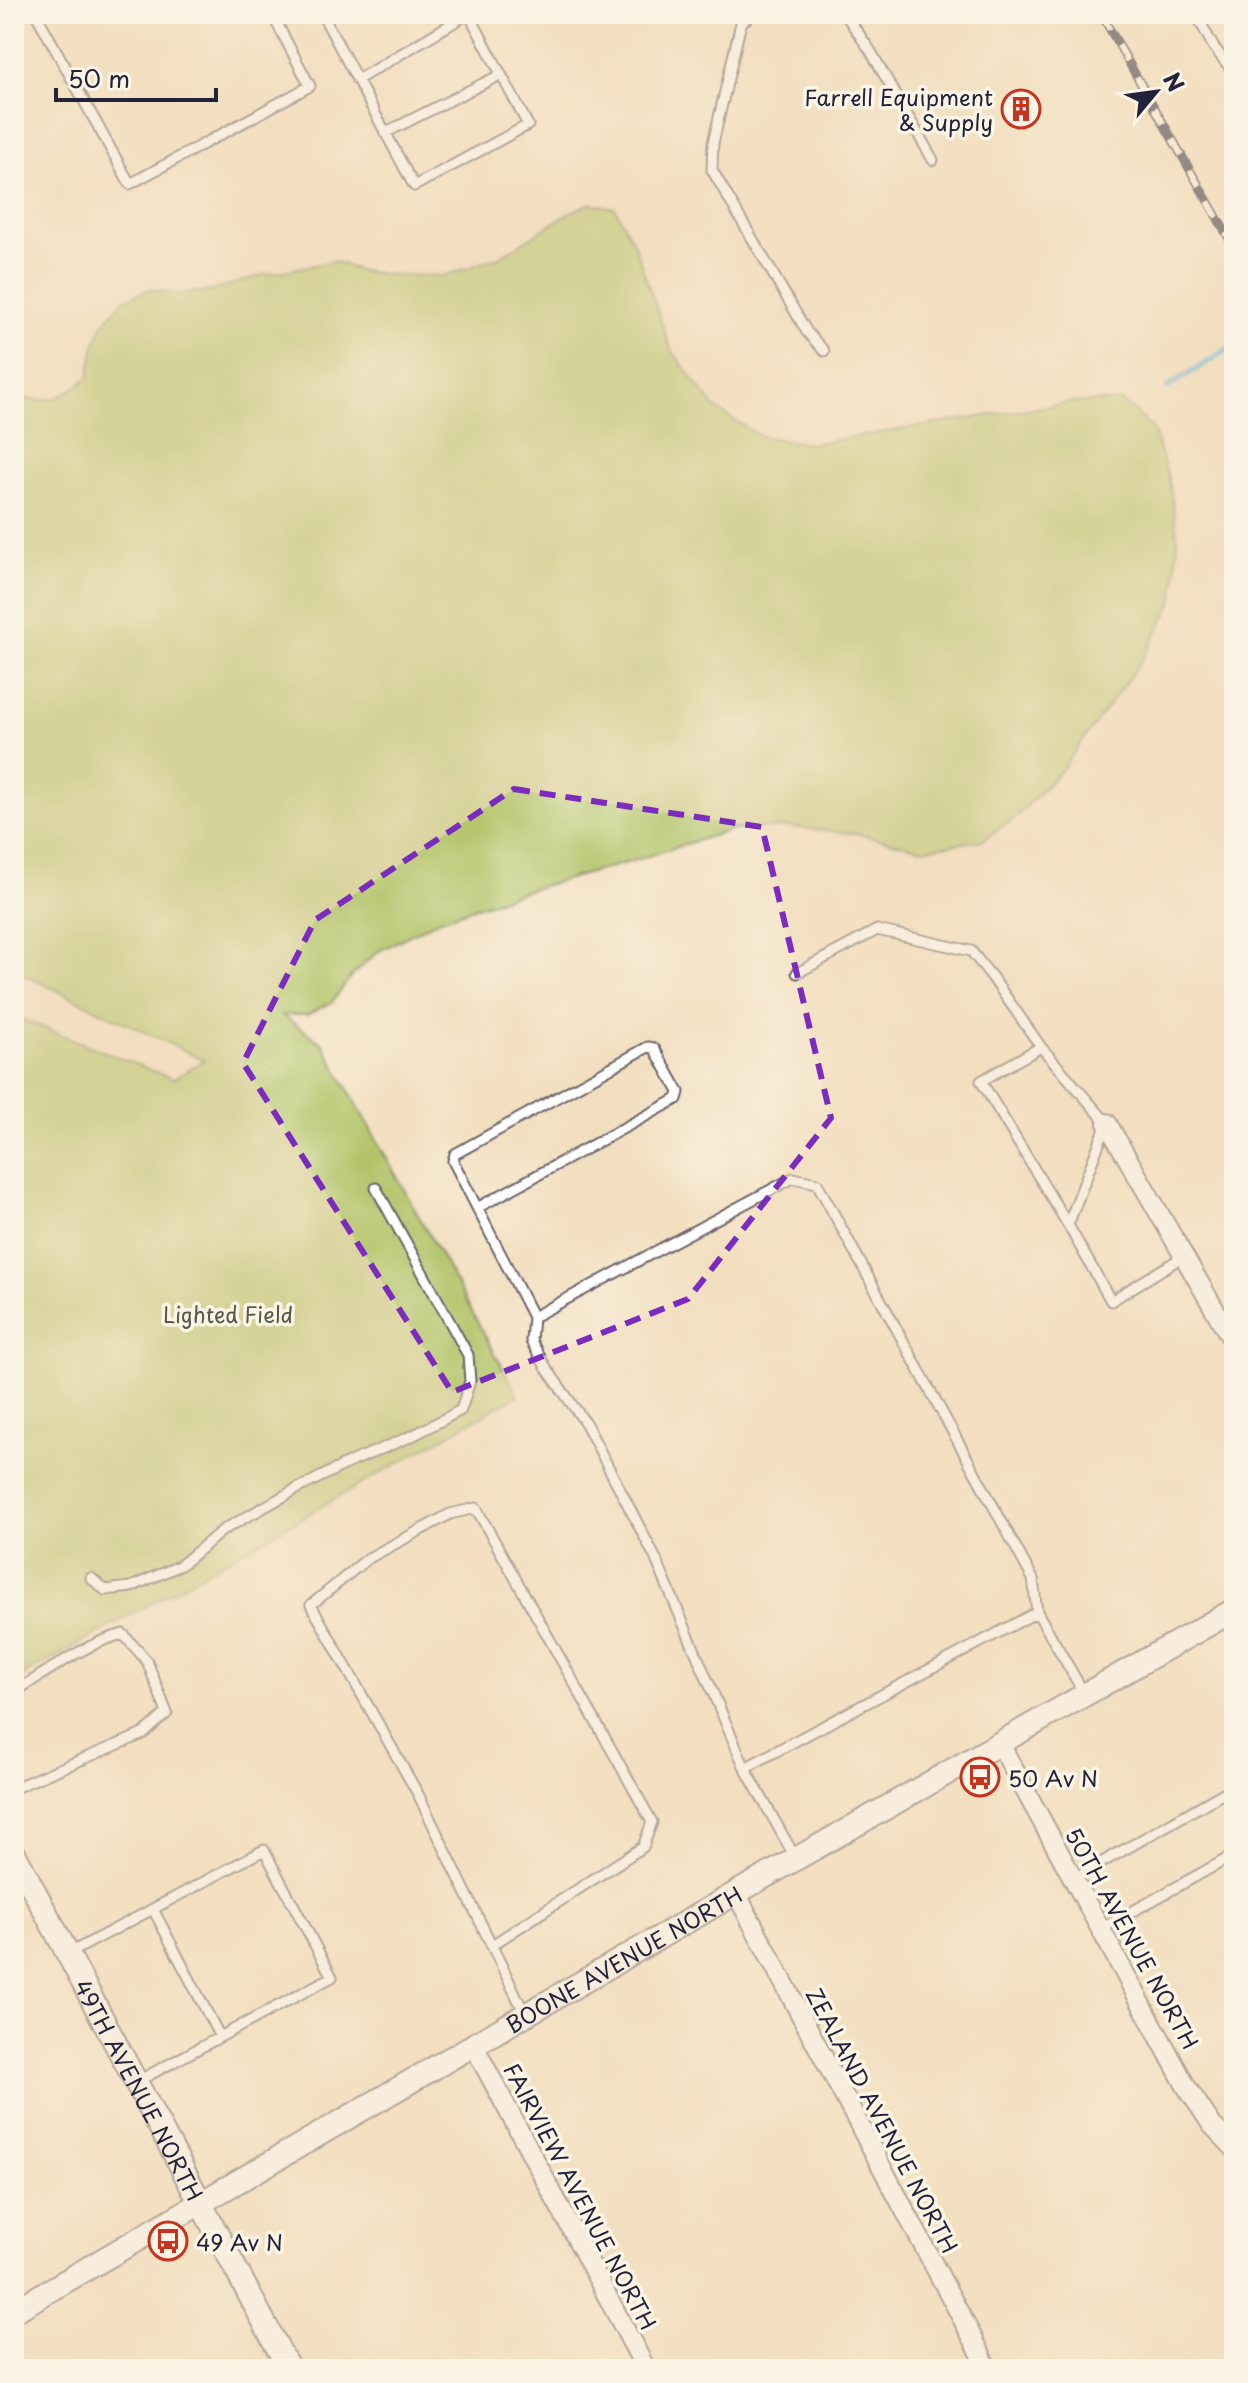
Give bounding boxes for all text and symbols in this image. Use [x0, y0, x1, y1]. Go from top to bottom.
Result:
scale bar [56, 52, 216, 102]
north arrow [1116, 52, 1196, 132]
text: 50 m [68, 60, 130, 96]
text: N [1156, 66, 1193, 97]
place label: Farrell Equipment & Supply [804, 80, 993, 138]
building icon: Farrell Equipment & Supply [1000, 88, 1042, 130]
park label: Lighted Field [163, 1297, 293, 1330]
bus stop icon: 50 Av N [959, 1756, 1001, 1798]
place label: 50 Av N [1008, 1761, 1098, 1794]
street label: 50TH AVENUE NORTH [1058, 1821, 1208, 2055]
street label: BOONE AVENUE NORTH [499, 1877, 748, 2040]
street label: 49TH AVENUE NORTH [67, 1973, 213, 2206]
street label: ZEALAND AVENUE NORTH [799, 1981, 967, 2259]
street label: FAIRVIEW AVENUE NORTH [496, 2057, 666, 2335]
bus stop icon: 49 Av N [147, 2220, 189, 2262]
place label: 49 Av N [196, 2225, 283, 2258]

